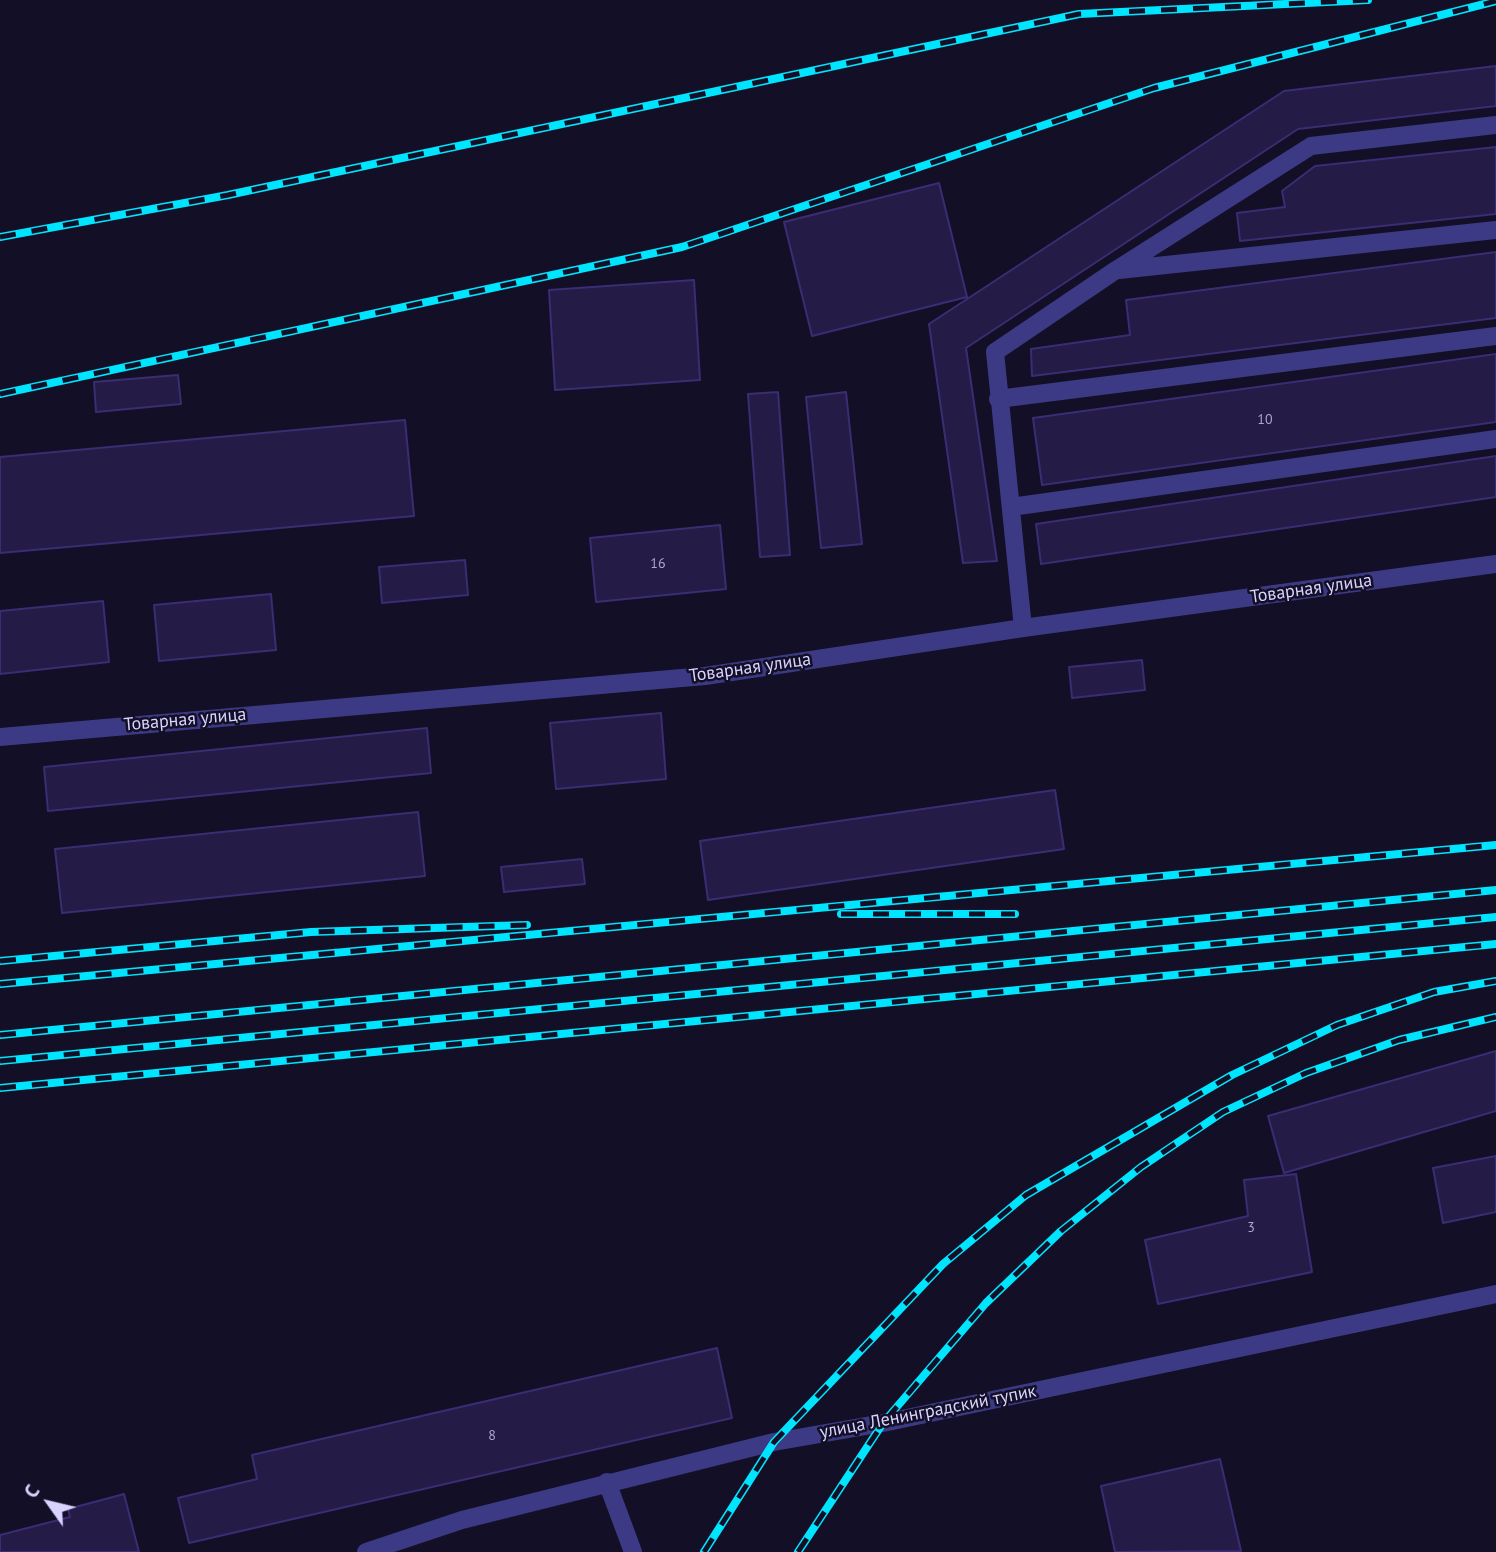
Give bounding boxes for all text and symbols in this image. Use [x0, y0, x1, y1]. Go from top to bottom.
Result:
house number: 10 [1257, 412, 1273, 428]
house number: 16 [650, 556, 666, 572]
street label: Товарная улица [1249, 570, 1373, 608]
street label: Товарная улица [688, 649, 812, 687]
street label: Товарная улица [123, 704, 247, 736]
house number: 3 [1247, 1220, 1255, 1236]
street label: улица Ленинградский тупик [818, 1380, 1038, 1444]
house number: 8 [488, 1428, 496, 1444]
north arrow [14, 1468, 84, 1538]
text: С [19, 1480, 45, 1502]

